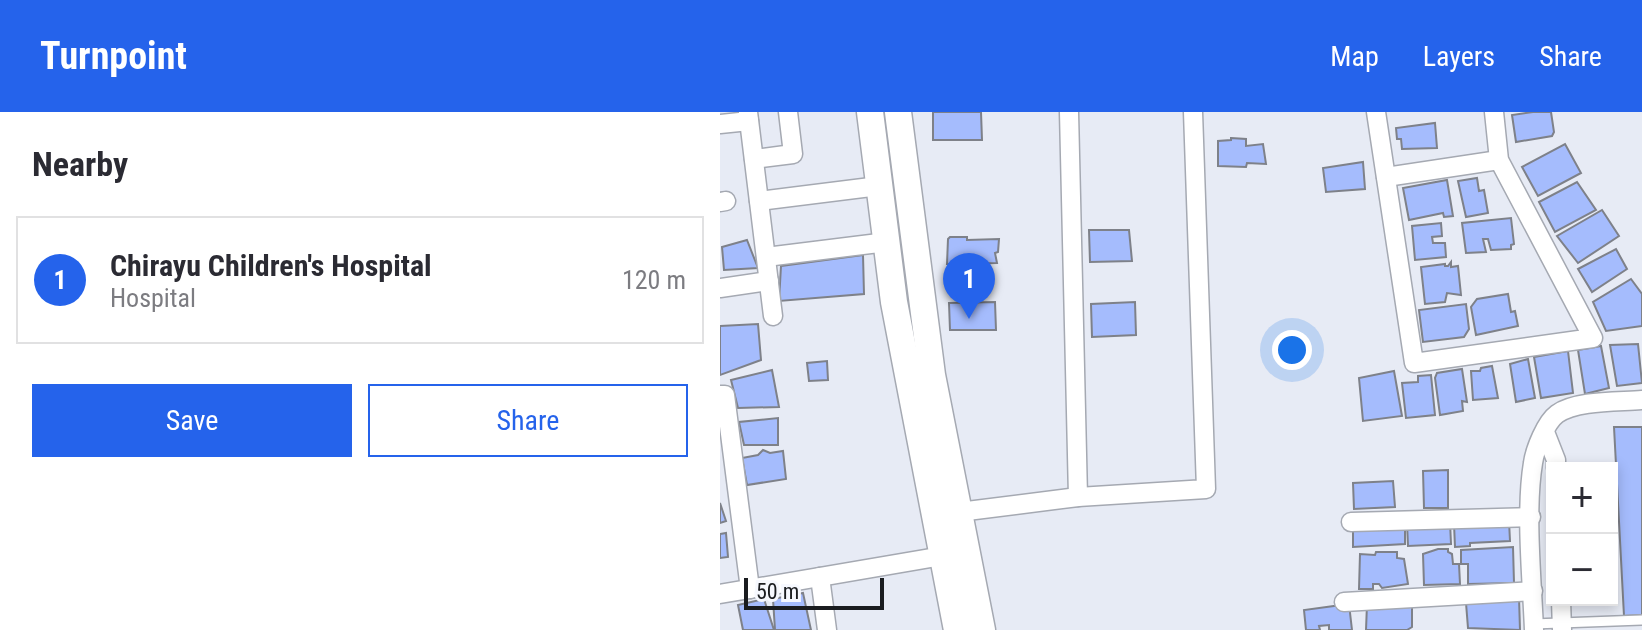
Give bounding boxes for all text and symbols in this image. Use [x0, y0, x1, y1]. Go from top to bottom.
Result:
text: Turnpoint [40, 34, 187, 78]
text: Map [1330, 40, 1379, 73]
text: Layers [1423, 40, 1495, 73]
text: Share [1539, 40, 1602, 73]
text: Nearby [32, 144, 128, 184]
text: Chirayu Children's Hospital [110, 248, 432, 283]
pin: 1 [943, 253, 995, 319]
text: 1 [53, 265, 67, 295]
text: 120 m [622, 265, 686, 295]
text: Hospital [110, 283, 196, 313]
your location [1272, 330, 1312, 370]
button: Save [32, 384, 352, 457]
button: Share [368, 384, 688, 457]
map controls [1546, 462, 1618, 606]
button: + [1546, 462, 1618, 534]
button: − [1546, 534, 1618, 606]
scale bar [744, 574, 884, 610]
text: 50 m [756, 579, 799, 604]

